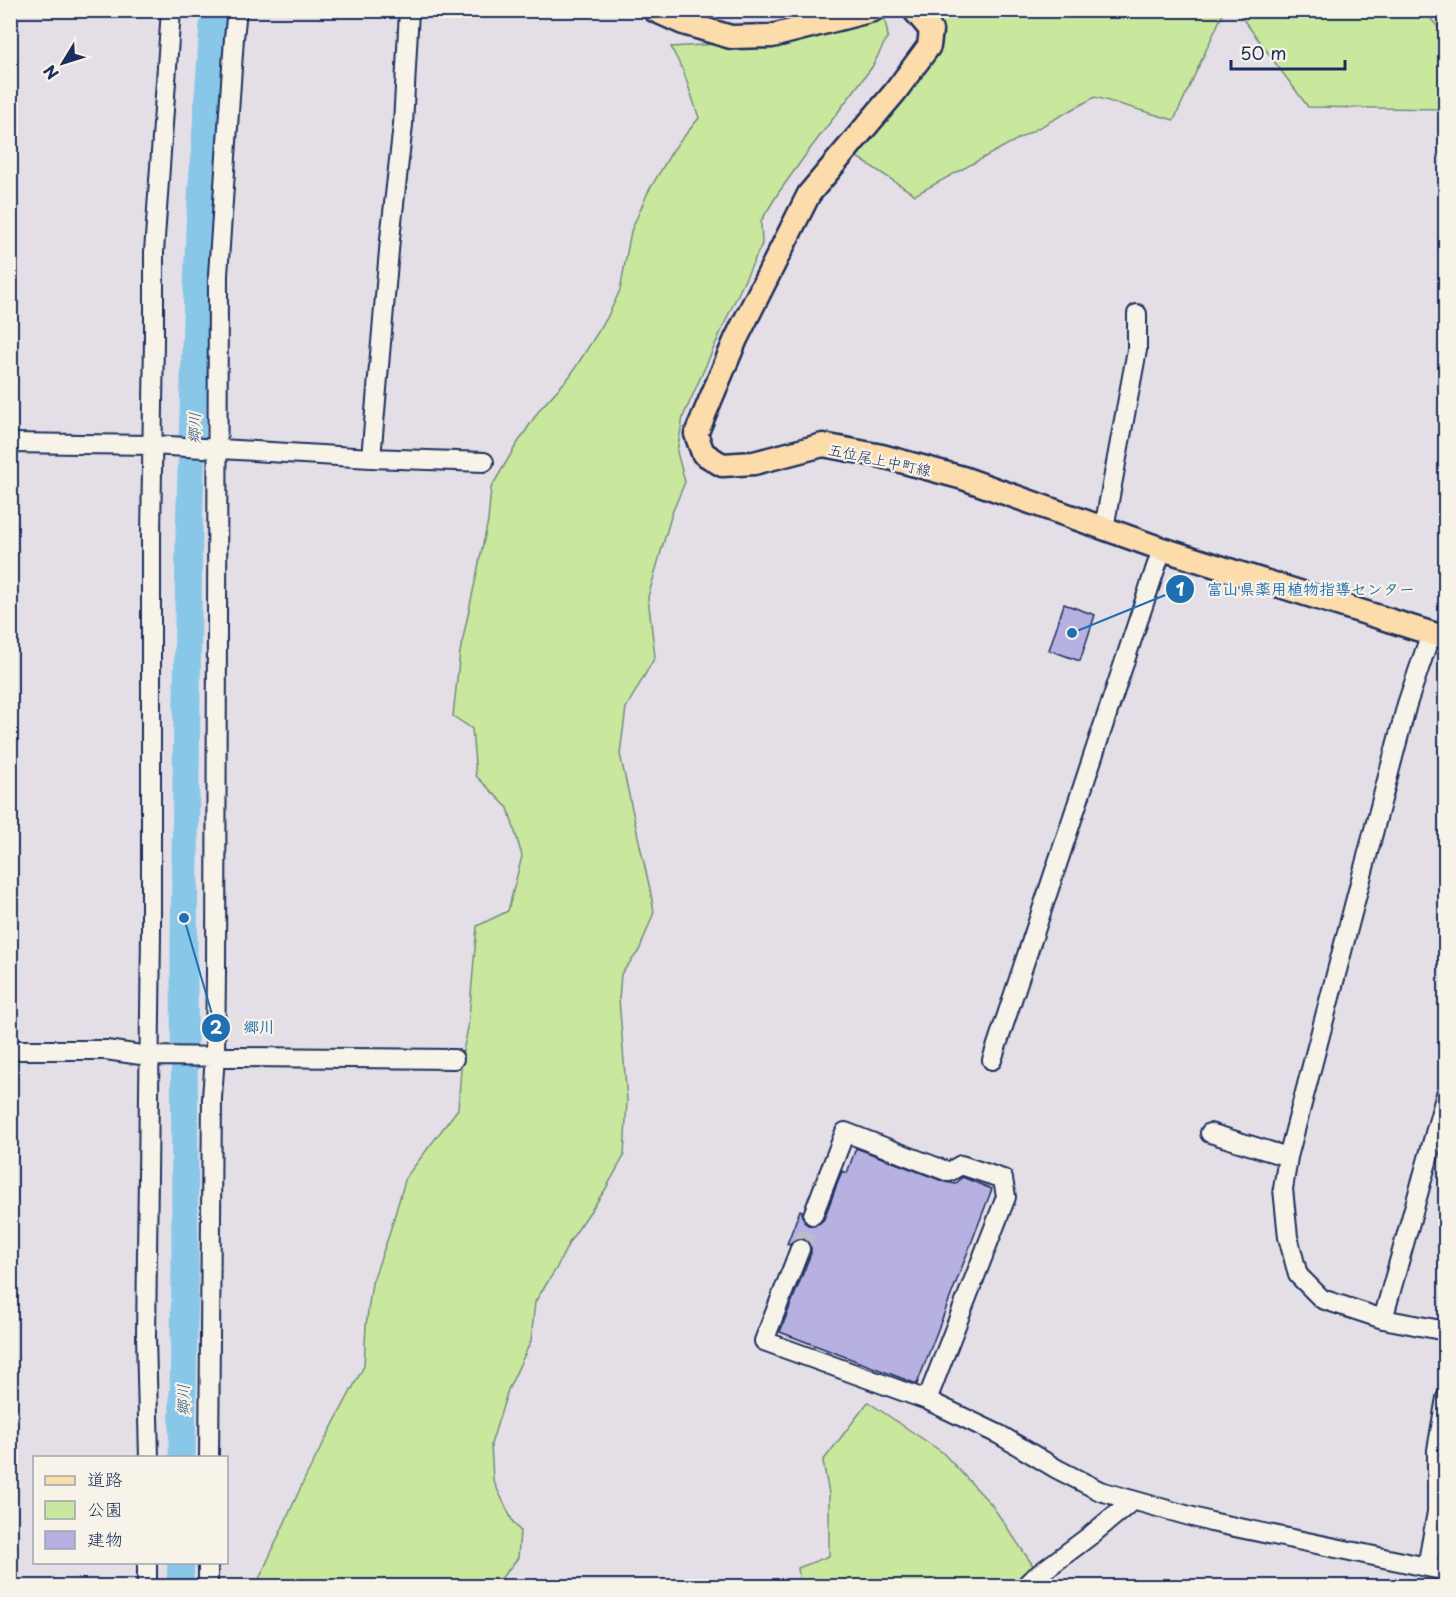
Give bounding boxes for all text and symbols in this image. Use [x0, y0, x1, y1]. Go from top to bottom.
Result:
north arrow [33, 33, 93, 93]
scale bar [1231, 33, 1345, 71]
text: 50 m [1240, 39, 1287, 66]
text: N [37, 60, 64, 85]
water label: 郷川 [180, 412, 206, 444]
street label: 五位尾上中町線 [826, 437, 934, 481]
callout: 富山県薬用植物指導センター [1165, 572, 1427, 606]
text: 1 [1176, 575, 1185, 602]
text: 富山県薬用植物指導センター [1207, 576, 1415, 600]
callout: 郷川 [201, 1011, 287, 1045]
text: 2 [210, 1013, 223, 1040]
text: 郷川 [243, 1014, 275, 1038]
water label: 郷川 [170, 1384, 194, 1416]
legend [33, 1456, 228, 1564]
text: 道路 [87, 1465, 123, 1492]
text: 公園 [87, 1495, 123, 1522]
text: 建物 [87, 1525, 123, 1552]

